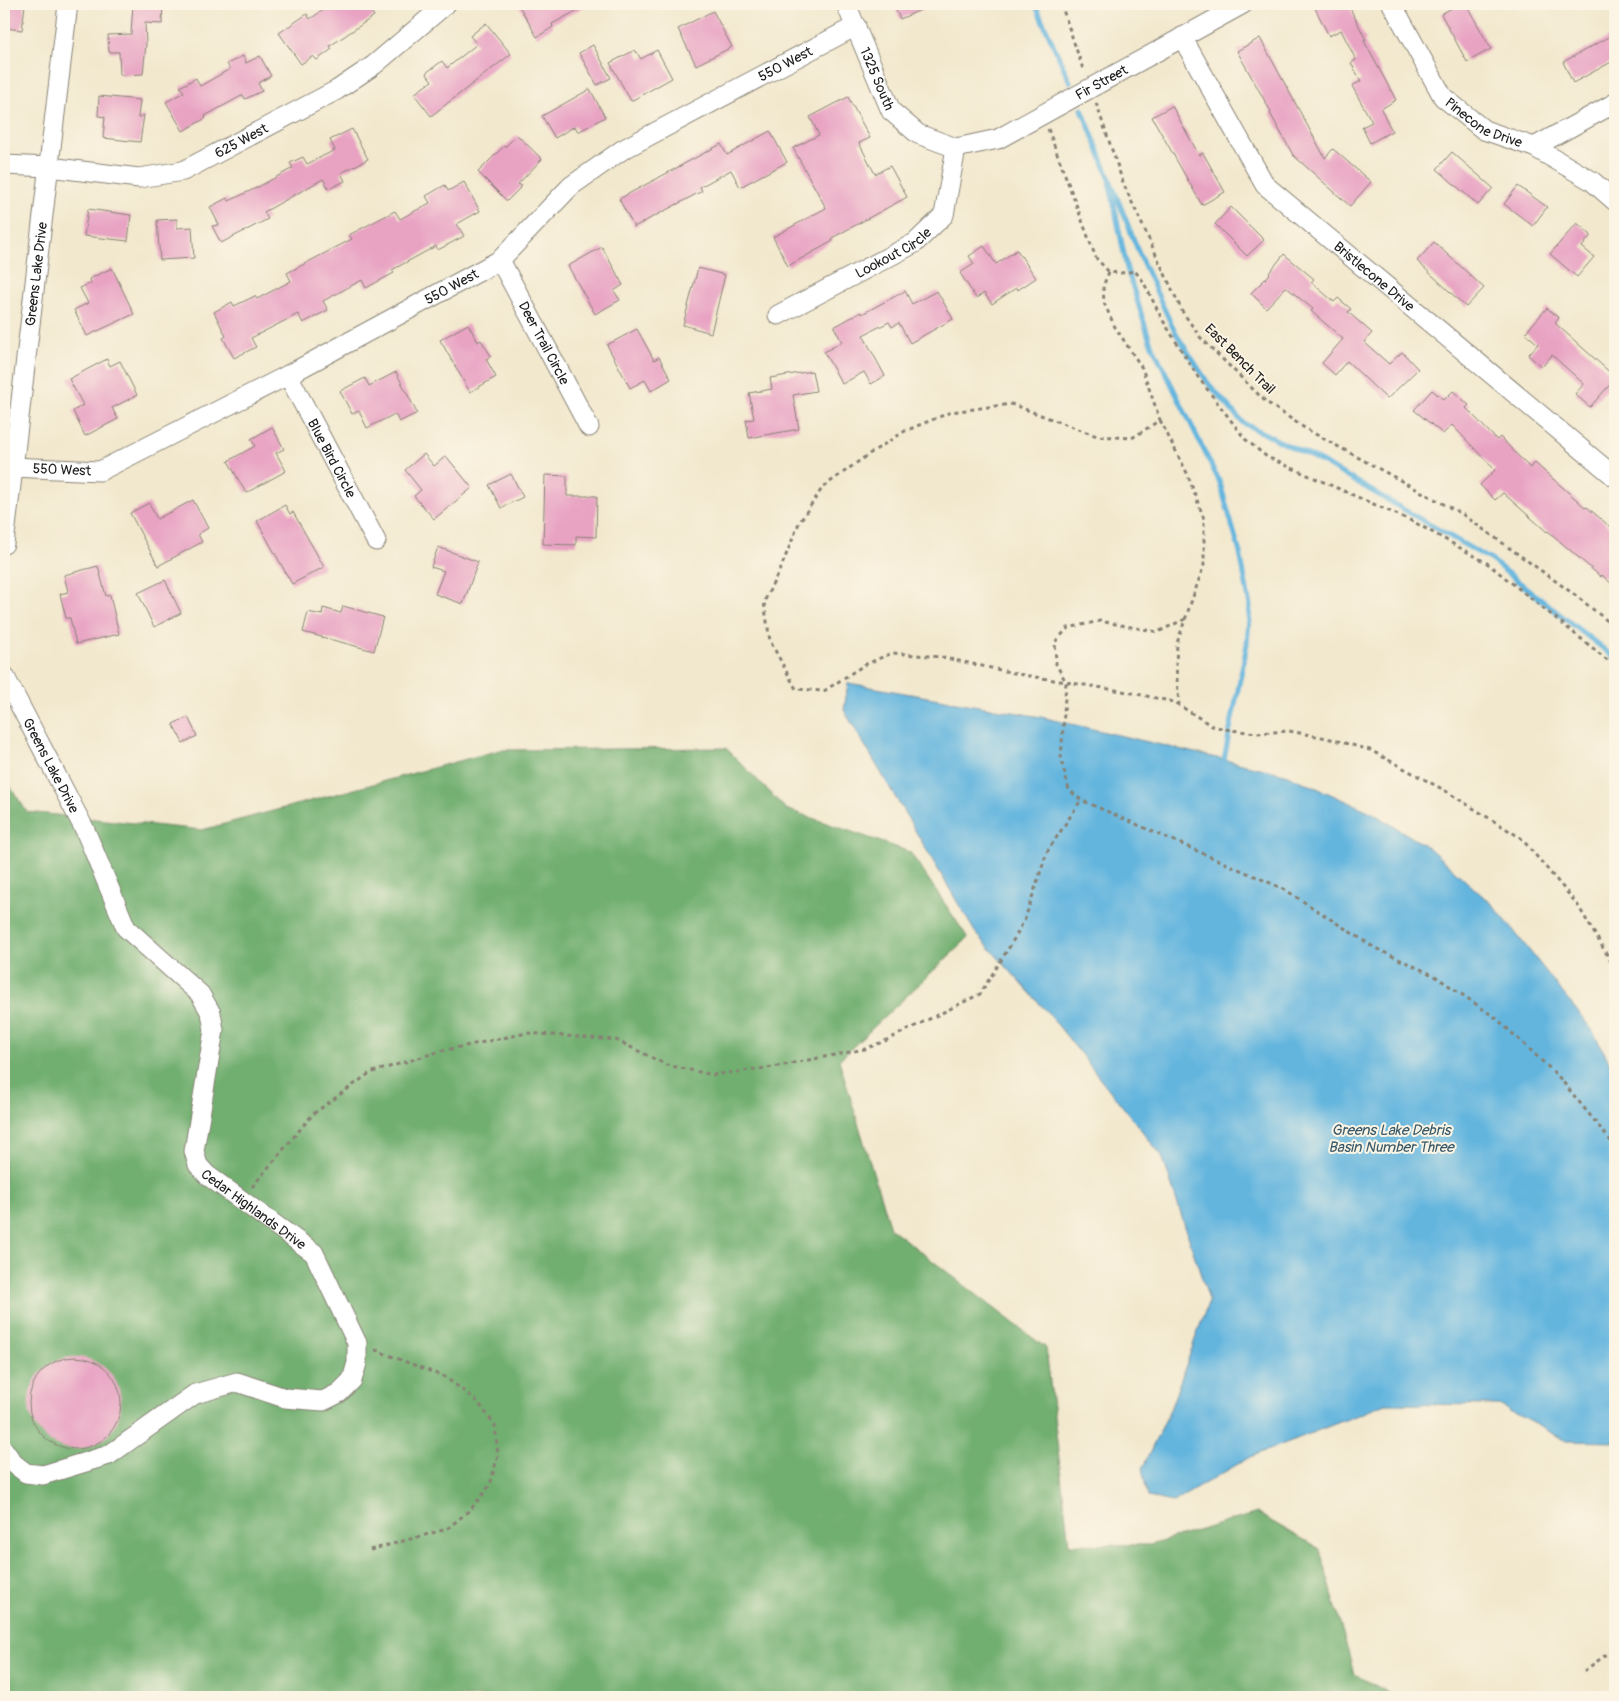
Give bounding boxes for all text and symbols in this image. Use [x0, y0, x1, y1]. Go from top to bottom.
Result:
street label: 550 West [755, 42, 815, 85]
street label: 1325 South [857, 45, 898, 113]
street label: Fir Street [1072, 61, 1131, 103]
street label: Pinecone Drive [1442, 94, 1525, 151]
street label: 625 West [212, 119, 271, 161]
street label: Greens Lake Drive [21, 221, 51, 327]
street label: Lookout Circle [852, 224, 935, 281]
street label: Bristlecone Drive [1330, 238, 1418, 315]
street label: 550 West [422, 265, 481, 308]
street label: Deer Trail Circle [515, 298, 573, 388]
street label: East Bench Trail [1201, 320, 1279, 398]
street label: Blue Bird Circle [304, 416, 360, 500]
street label: 550 West [32, 459, 92, 479]
street label: Greens Lake Drive [19, 715, 83, 816]
water label: Greens Lake Debris Basin Number Three [1328, 1121, 1455, 1157]
street label: Cedar Highlands Drive [197, 1166, 310, 1253]

